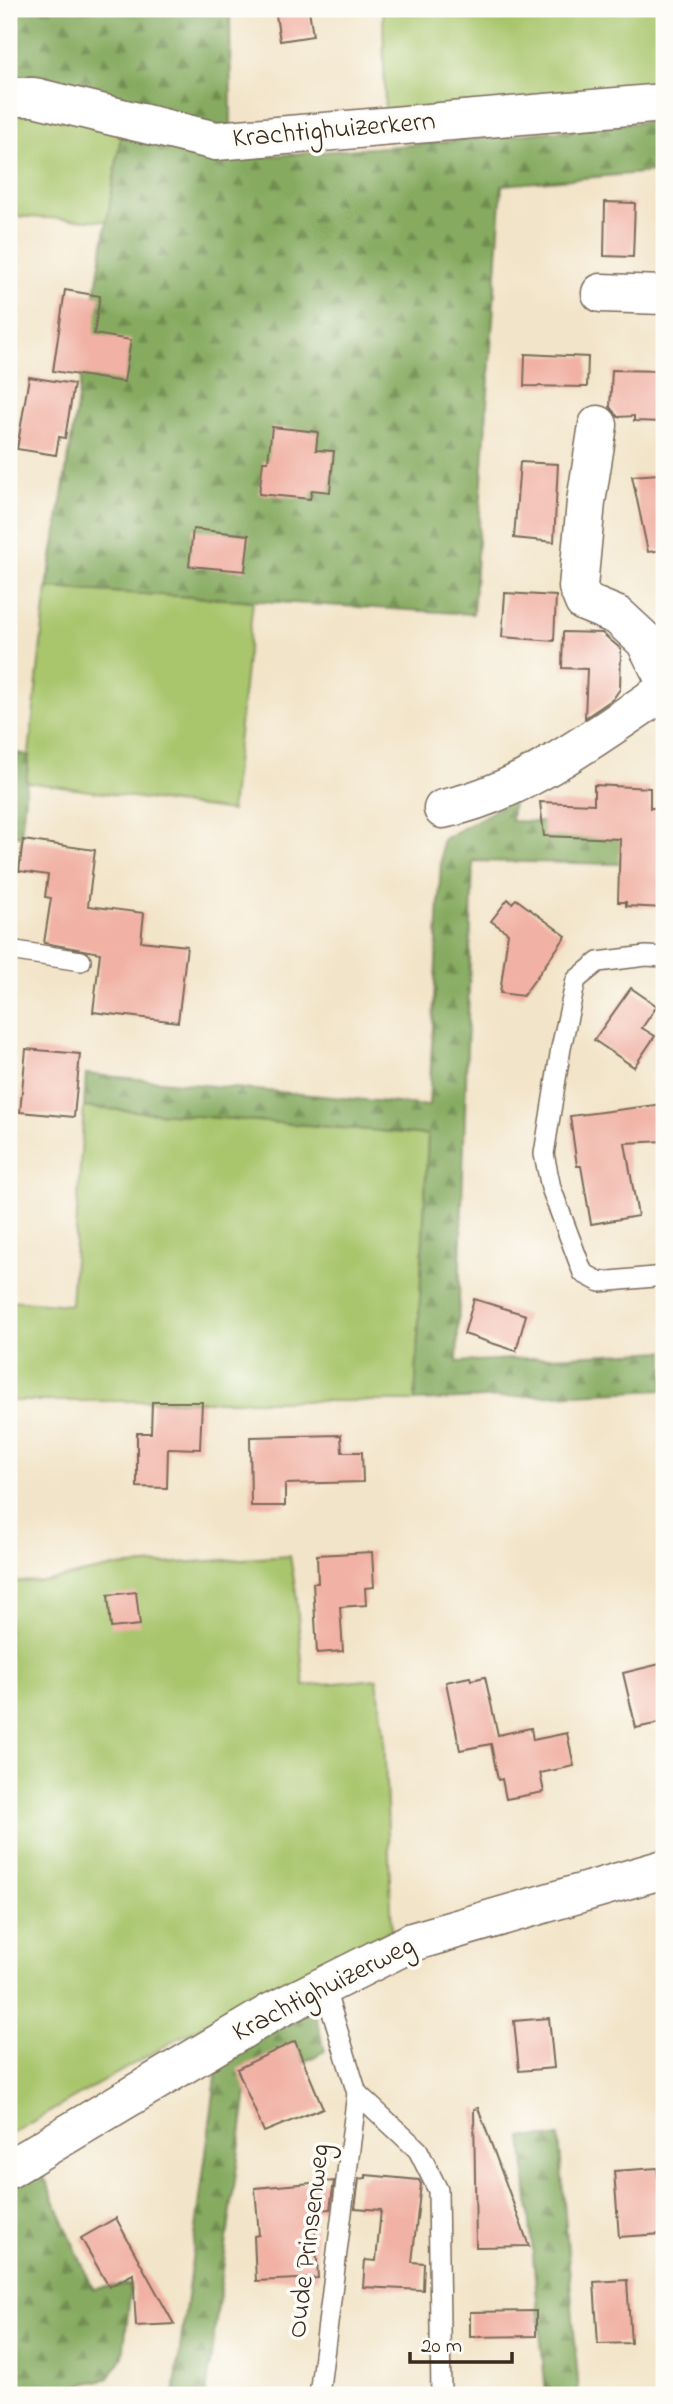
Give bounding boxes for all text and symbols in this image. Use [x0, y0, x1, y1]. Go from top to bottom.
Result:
street label: Krachtighuizerkern [231, 102, 437, 160]
street label: Krachtighuizerweg [226, 1926, 422, 2054]
street label: Oude Prinsenweg [278, 2141, 342, 2341]
scale bar [410, 2320, 512, 2364]
text: 20 m [421, 2332, 462, 2362]

